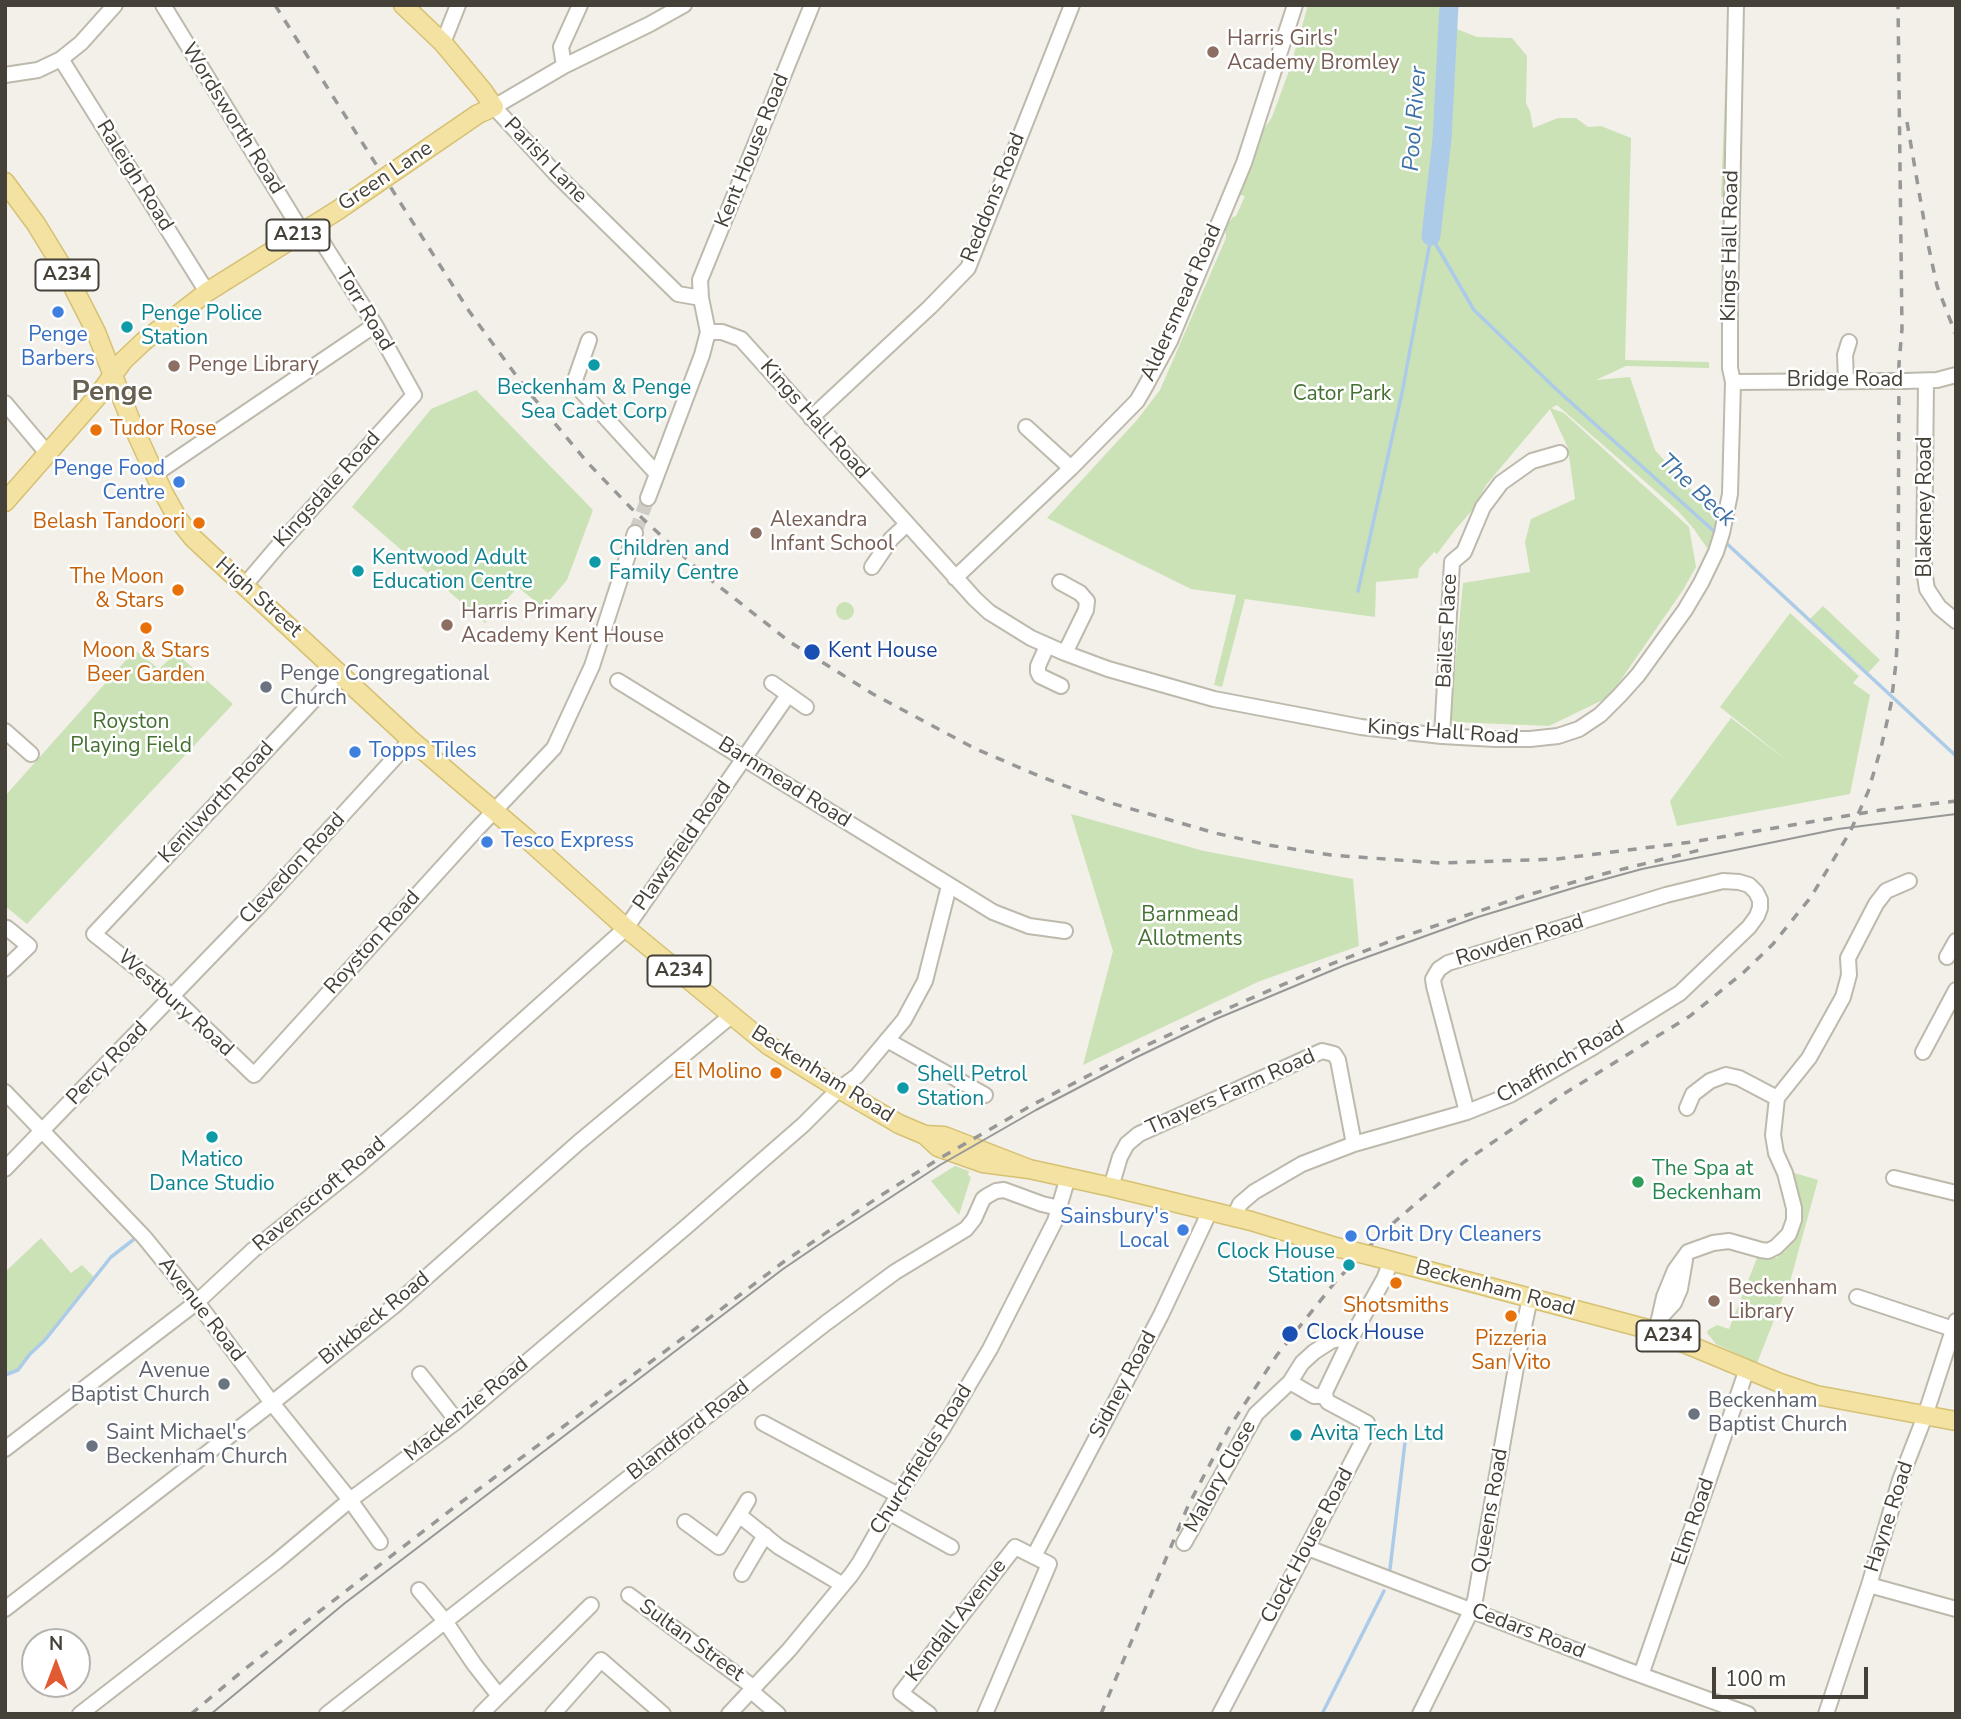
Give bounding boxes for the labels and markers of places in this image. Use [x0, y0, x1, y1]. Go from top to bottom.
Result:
place label: Harris Girls' Academy Bromley [1227, 27, 1400, 77]
marker: Harris Girls' Academy Bromley [1205, 44, 1221, 60]
place label: Penge Police Station [141, 302, 262, 352]
marker: Penge Barbers [50, 304, 66, 320]
marker: Penge Police Station [119, 319, 135, 335]
place label: Penge Barbers [21, 323, 95, 373]
place label: Penge Library [188, 353, 319, 379]
marker: Beckenham & Penge Sea Cadet Corp [586, 357, 602, 373]
marker: Penge Library [166, 358, 182, 374]
place label: Beckenham & Penge Sea Cadet Corp [497, 376, 691, 426]
place label: Tudor Rose [110, 417, 216, 443]
marker: Tudor Rose [88, 422, 104, 438]
place label: Penge Food Centre [53, 457, 165, 507]
marker: Penge Food Centre [171, 474, 187, 490]
place label: Alexandra Infant School [770, 508, 894, 558]
place label: Belash Tandoori [33, 510, 185, 536]
marker: Belash Tandoori [191, 515, 207, 531]
marker: Alexandra Infant School [748, 525, 764, 541]
place label: Children and Family Centre [609, 537, 739, 587]
place label: Kentwood Adult Education Centre [372, 546, 533, 596]
marker: Children and Family Centre [587, 554, 603, 570]
marker: Kentwood Adult Education Centre [350, 563, 366, 579]
place label: The Moon & Stars [70, 565, 164, 615]
marker: The Moon & Stars [170, 582, 186, 598]
place label: Harris Primary Academy Kent House [461, 600, 664, 650]
marker: Harris Primary Academy Kent House [439, 617, 455, 633]
marker: Moon & Stars Beer Garden [138, 620, 154, 636]
place label: Moon & Stars Beer Garden [82, 639, 210, 689]
place label: Kent House [828, 639, 937, 665]
marker: Kent House [802, 642, 822, 662]
place label: Penge Congregational Church [280, 662, 489, 712]
marker: Penge Congregational Church [258, 679, 274, 695]
place label: Topps Tiles [369, 739, 477, 765]
marker: Topps Tiles [347, 744, 363, 760]
place label: Tesco Express [501, 829, 634, 855]
marker: Tesco Express [479, 834, 495, 850]
place label: El Molino [674, 1060, 762, 1086]
place label: Shell Petrol Station [917, 1063, 1027, 1113]
marker: El Molino [768, 1065, 784, 1081]
marker: Shell Petrol Station [895, 1080, 911, 1096]
marker: Matico Dance Studio [204, 1129, 220, 1145]
place label: Matico Dance Studio [149, 1148, 275, 1198]
place label: The Spa at Beckenham [1652, 1157, 1761, 1207]
marker: The Spa at Beckenham [1630, 1174, 1646, 1190]
place label: Sainsbury's Local [1060, 1205, 1169, 1255]
marker: Sainsbury's Local [1175, 1222, 1191, 1238]
place label: Orbit Dry Cleaners [1365, 1223, 1542, 1249]
marker: Orbit Dry Cleaners [1343, 1228, 1359, 1244]
place label: Clock House Station [1217, 1240, 1335, 1290]
marker: Clock House Station [1341, 1257, 1357, 1273]
marker: Shotsmiths [1388, 1275, 1404, 1291]
place label: Beckenham Library [1728, 1276, 1837, 1326]
marker: Beckenham Library [1706, 1293, 1722, 1309]
place label: Shotsmiths [1343, 1294, 1449, 1320]
marker: Pizzeria San Vito [1503, 1308, 1519, 1324]
place label: Clock House [1306, 1321, 1424, 1347]
marker: Clock House [1280, 1324, 1300, 1344]
place label: Pizzeria San Vito [1471, 1327, 1551, 1377]
place label: Avenue Baptist Church [71, 1359, 210, 1409]
marker: Avenue Baptist Church [216, 1376, 232, 1392]
place label: Beckenham Baptist Church [1708, 1389, 1847, 1439]
marker: Beckenham Baptist Church [1686, 1406, 1702, 1422]
place label: Saint Michael's Beckenham Church [106, 1421, 288, 1471]
place label: Avita Tech Ltd [1310, 1422, 1444, 1448]
marker: Avita Tech Ltd [1288, 1427, 1304, 1443]
marker: Saint Michael's Beckenham Church [84, 1438, 100, 1454]

